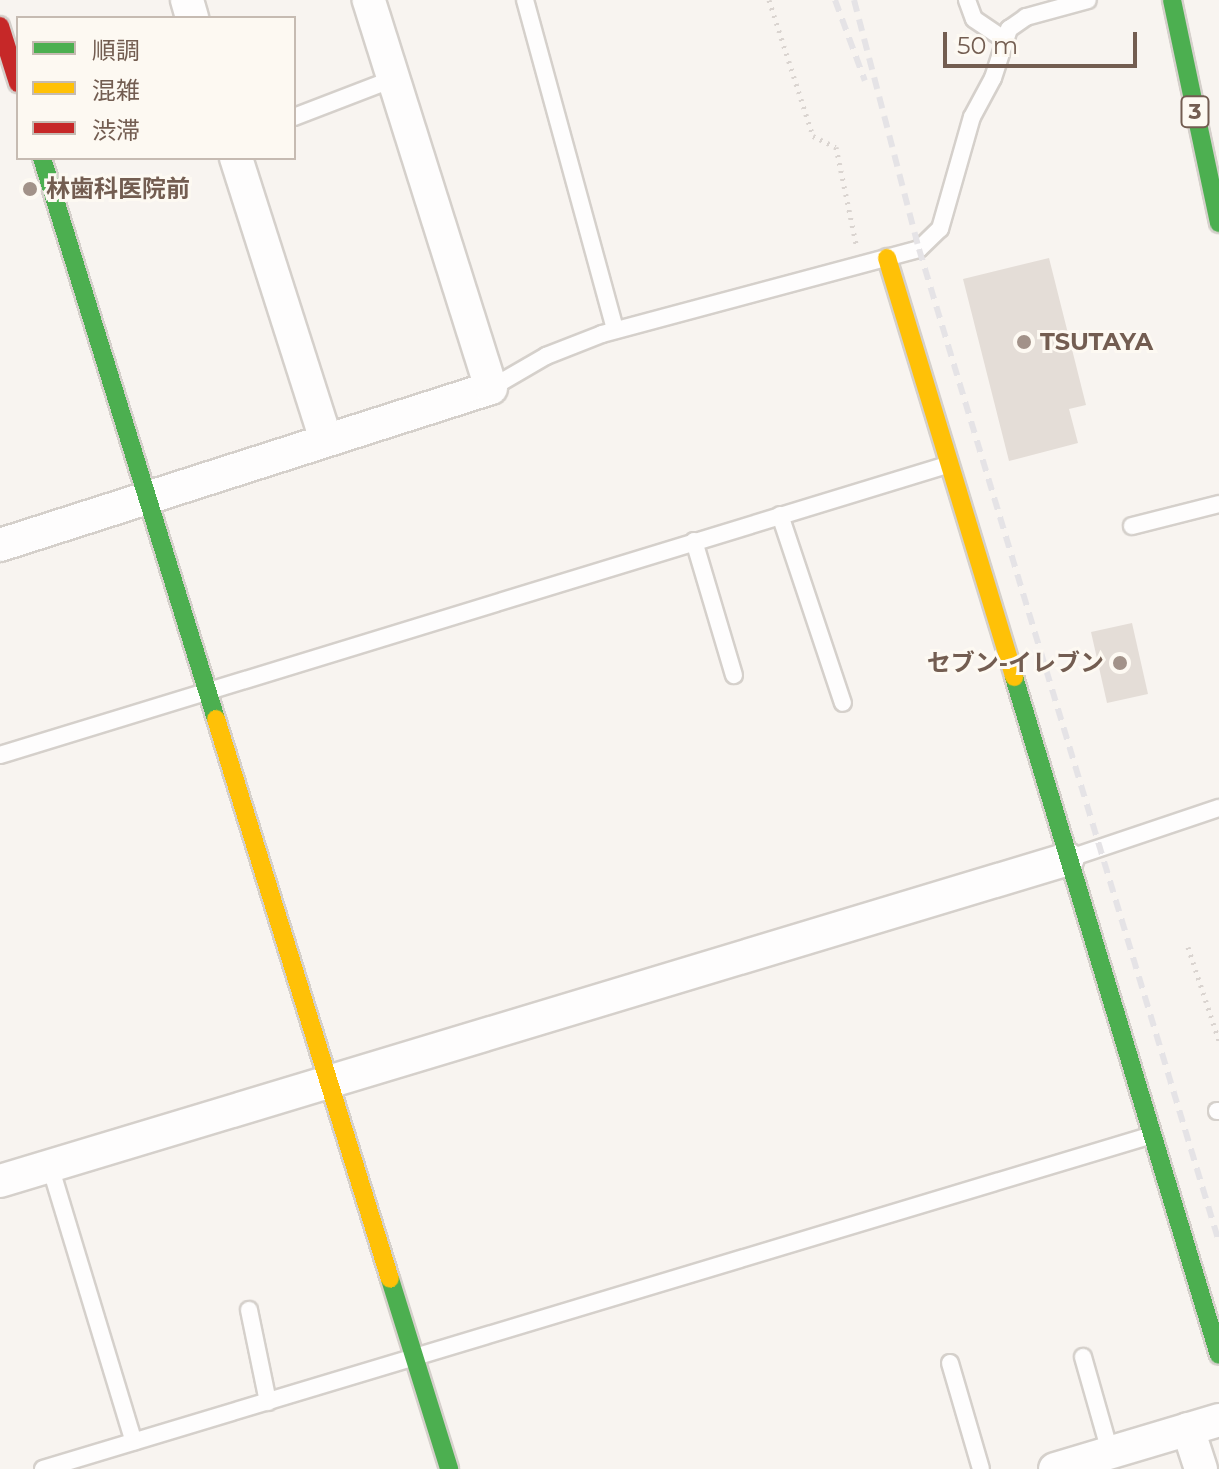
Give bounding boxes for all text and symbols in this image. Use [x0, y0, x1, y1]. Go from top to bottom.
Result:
legend [16, 16, 296, 160]
scale bar [947, 16, 1141, 66]
text: 50 m [957, 31, 1018, 60]
text: 順調 [92, 36, 140, 65]
text: 混雑 [92, 76, 140, 105]
road number: 3 [1179, 94, 1211, 130]
text: 渋滞 [92, 116, 140, 145]
place label: 林歯科医院前 [46, 175, 190, 203]
marker: 林歯科医院前 [21, 180, 39, 198]
place label: TSUTAYA [1040, 328, 1153, 356]
marker: TSUTAYA [1015, 333, 1033, 351]
place label: セブン-イレブン [927, 649, 1104, 677]
marker: セブン-イレブン [1111, 654, 1129, 672]

